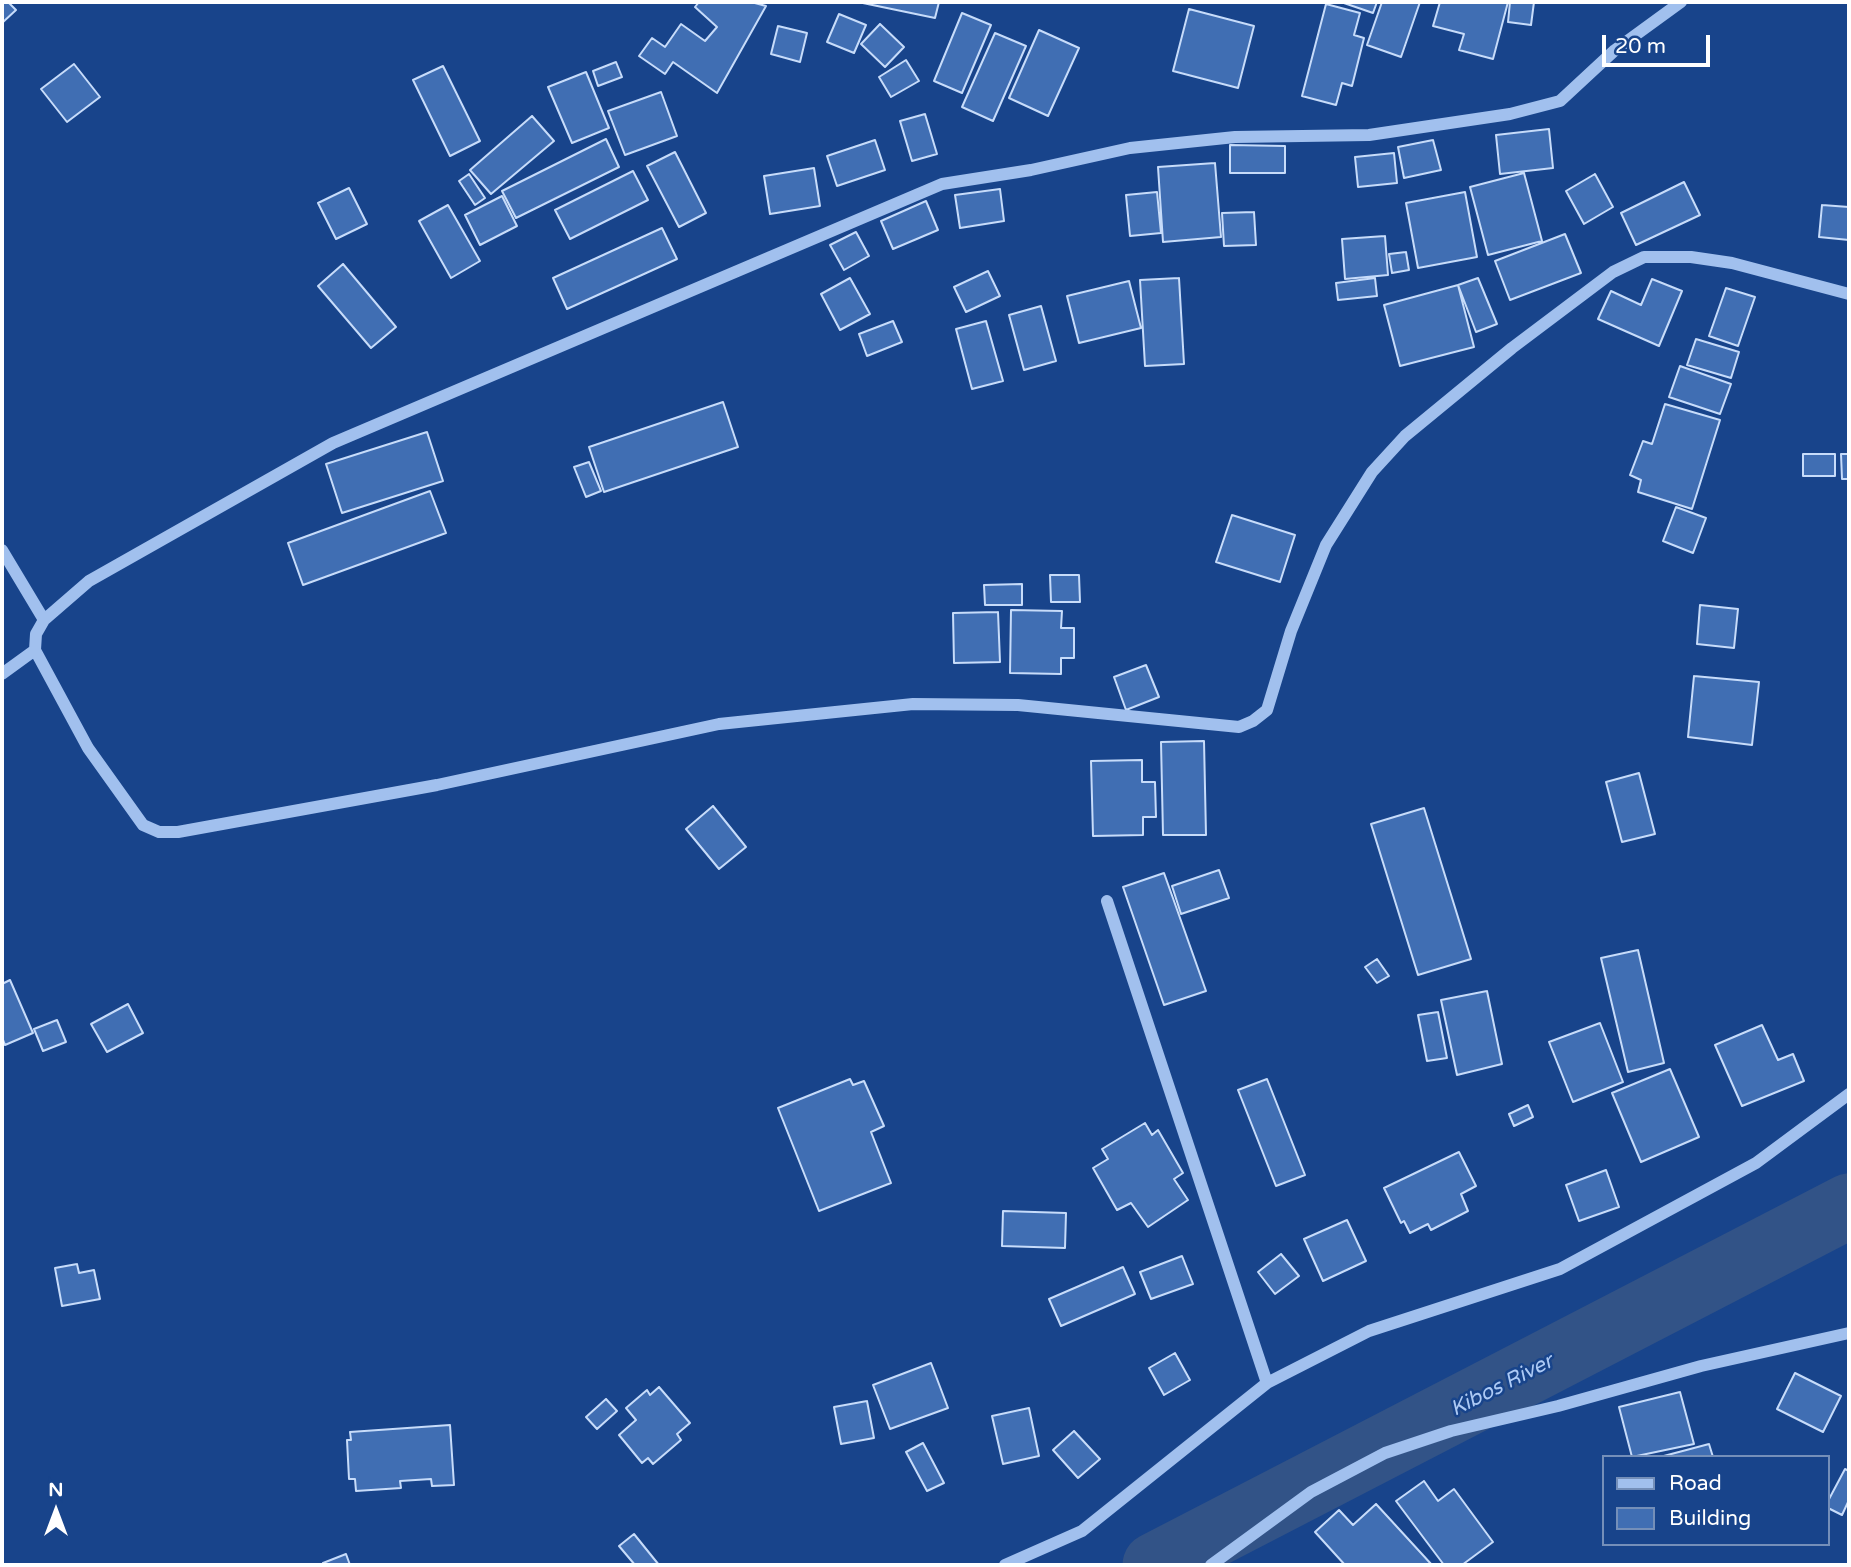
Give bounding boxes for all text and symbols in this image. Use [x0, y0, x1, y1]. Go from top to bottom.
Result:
scale bar [1606, 21, 1714, 65]
text: 20 m [1615, 34, 1666, 59]
water label: Kibos River [1446, 1349, 1558, 1423]
legend [1602, 1455, 1830, 1546]
text: Road [1669, 1471, 1722, 1496]
north arrow [21, 1476, 91, 1546]
text: N [48, 1479, 64, 1501]
text: Building [1669, 1506, 1751, 1531]

